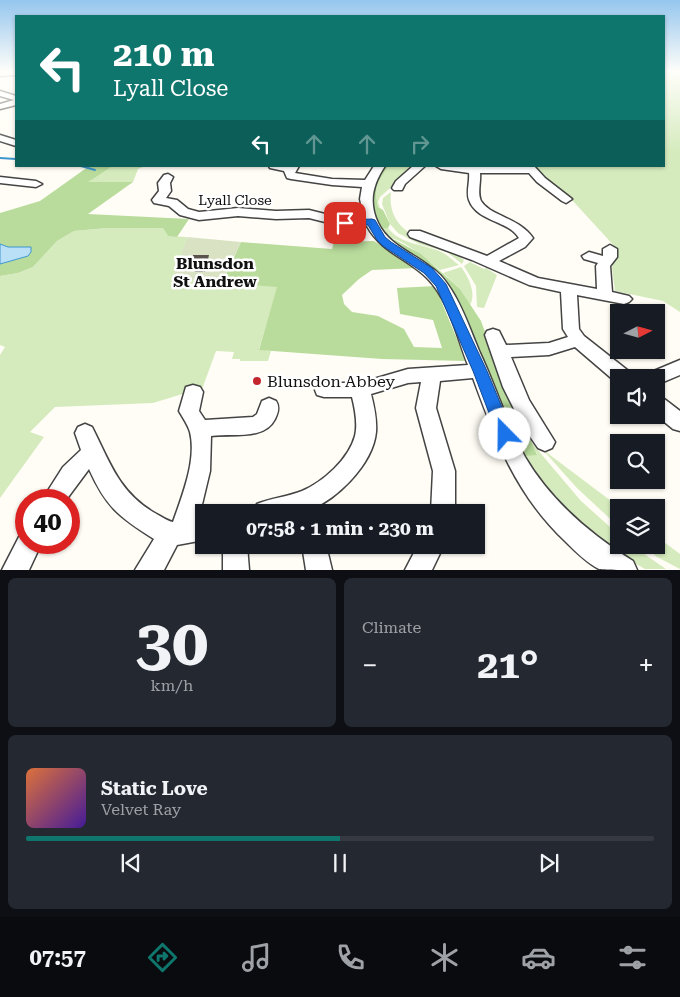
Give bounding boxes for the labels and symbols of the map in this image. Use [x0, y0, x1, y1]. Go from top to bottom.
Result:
street label: Lyall Close [198, 192, 272, 208]
pin [324, 202, 366, 244]
district label: Blunsdon St Andrew [173, 254, 257, 291]
north arrow [610, 304, 665, 359]
place label: Blunsdon Abbey [267, 372, 396, 391]
marker: Blunsdon Abbey [251, 375, 263, 387]
position arrow [478, 407, 530, 459]
speed limit sign: 40 [15, 489, 80, 554]

